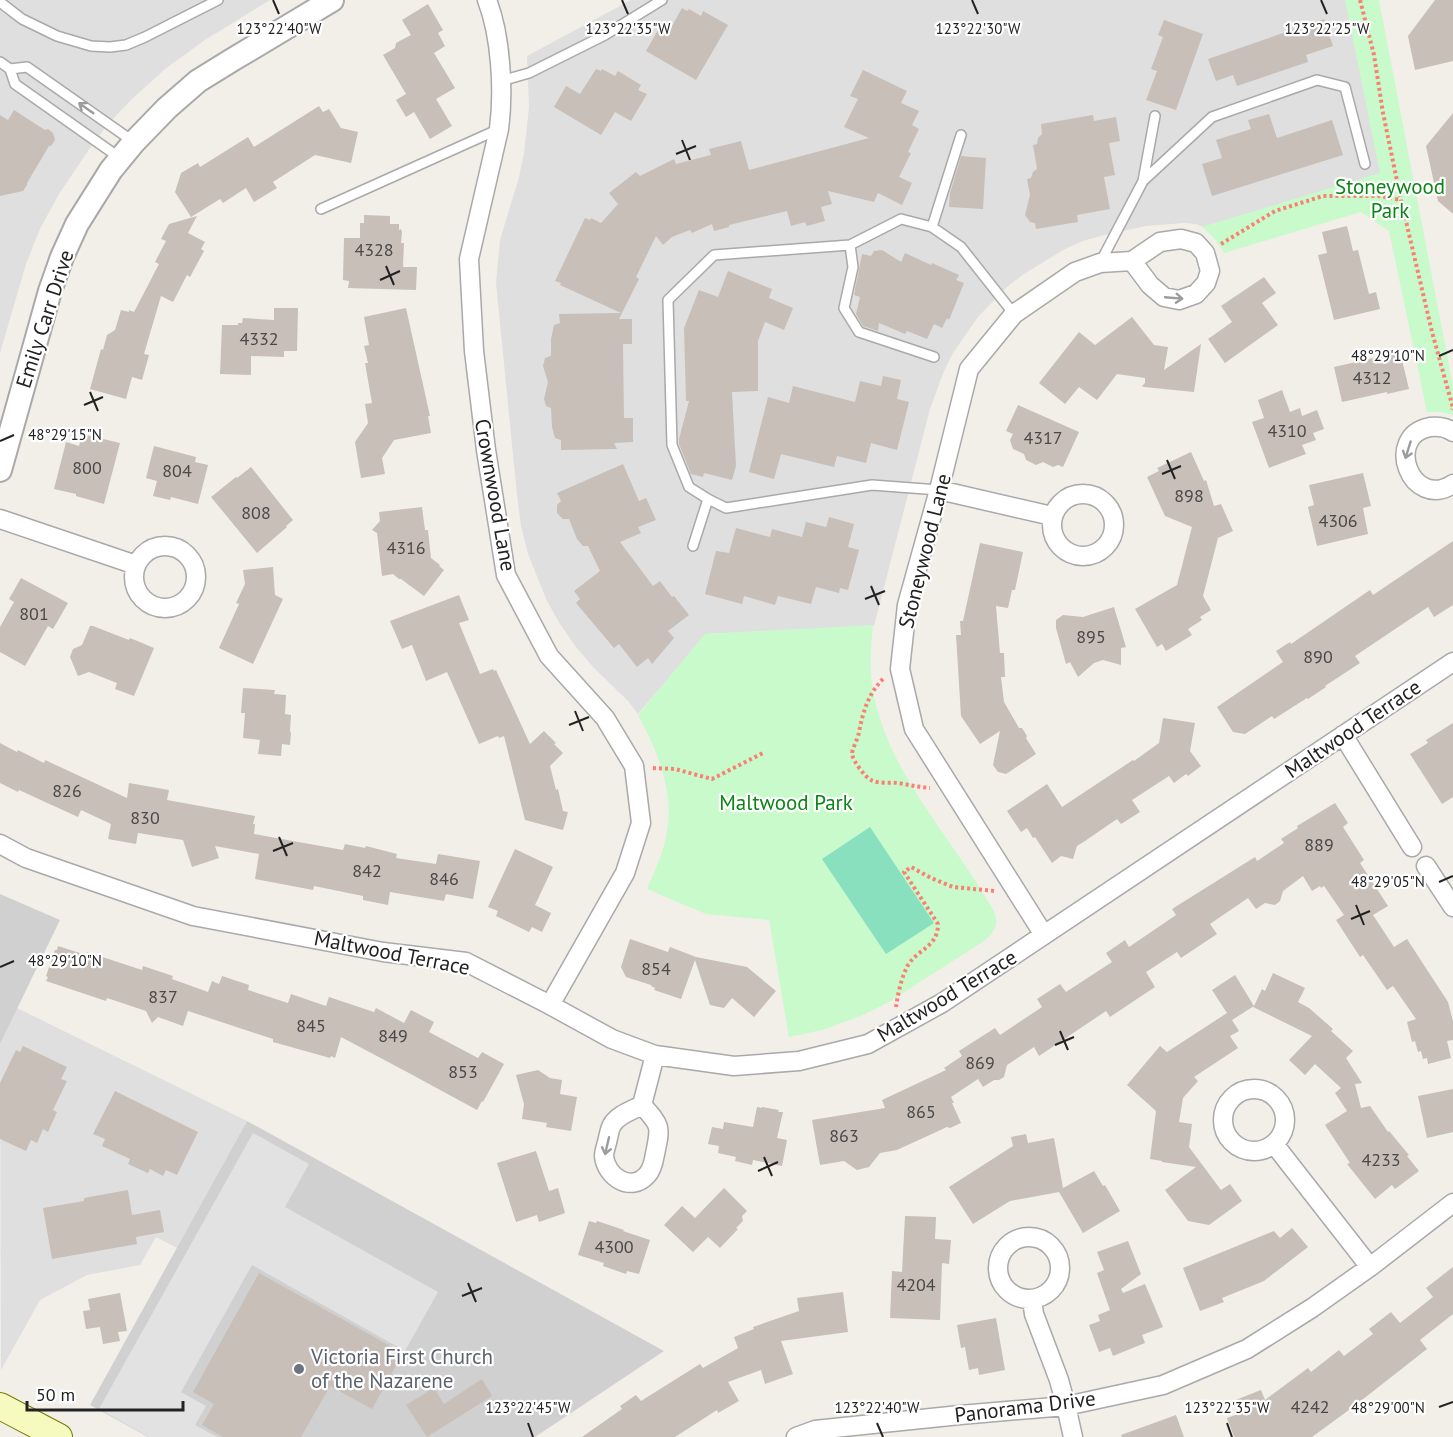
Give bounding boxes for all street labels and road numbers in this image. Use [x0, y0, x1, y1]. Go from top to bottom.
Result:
street label: Emily Carr Drive [9, 246, 80, 391]
street label: Crownwood Lane [469, 417, 522, 573]
street label: Stoneywood Lane [892, 471, 957, 631]
street label: Maltwood Terrace [1280, 673, 1426, 784]
street label: Maltwood Terrace [312, 924, 472, 981]
street label: Maltwood Terrace [872, 943, 1022, 1048]
street label: Panorama Drive [953, 1384, 1097, 1429]

